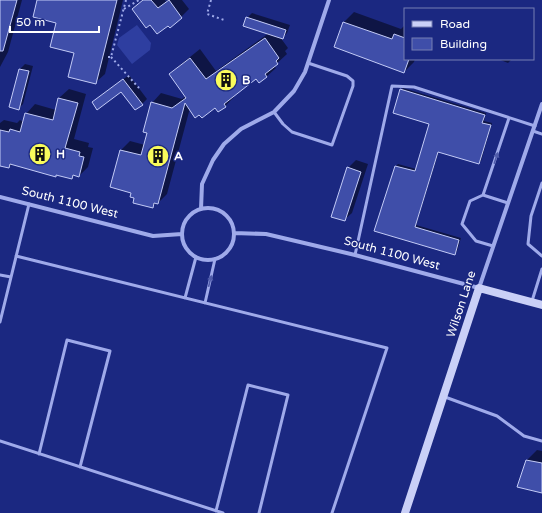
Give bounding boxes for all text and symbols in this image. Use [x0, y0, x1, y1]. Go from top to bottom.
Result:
scale bar [10, 8, 99, 34]
legend [404, 8, 534, 60]
text: 50 m [16, 15, 45, 29]
text: Road [440, 17, 470, 31]
text: Building [440, 37, 487, 51]
building icon: B [213, 67, 239, 93]
place label: B [242, 73, 250, 87]
building icon: H [27, 141, 53, 167]
building icon: A [145, 143, 171, 169]
place label: H [56, 147, 65, 161]
place label: A [174, 149, 183, 163]
one-way arrow [493, 151, 499, 163]
street label: South 1100 West [20, 183, 120, 221]
street label: South 1100 West [342, 233, 442, 273]
street label: Wilson Lane [444, 269, 478, 339]
one-way arrow [207, 275, 213, 287]

